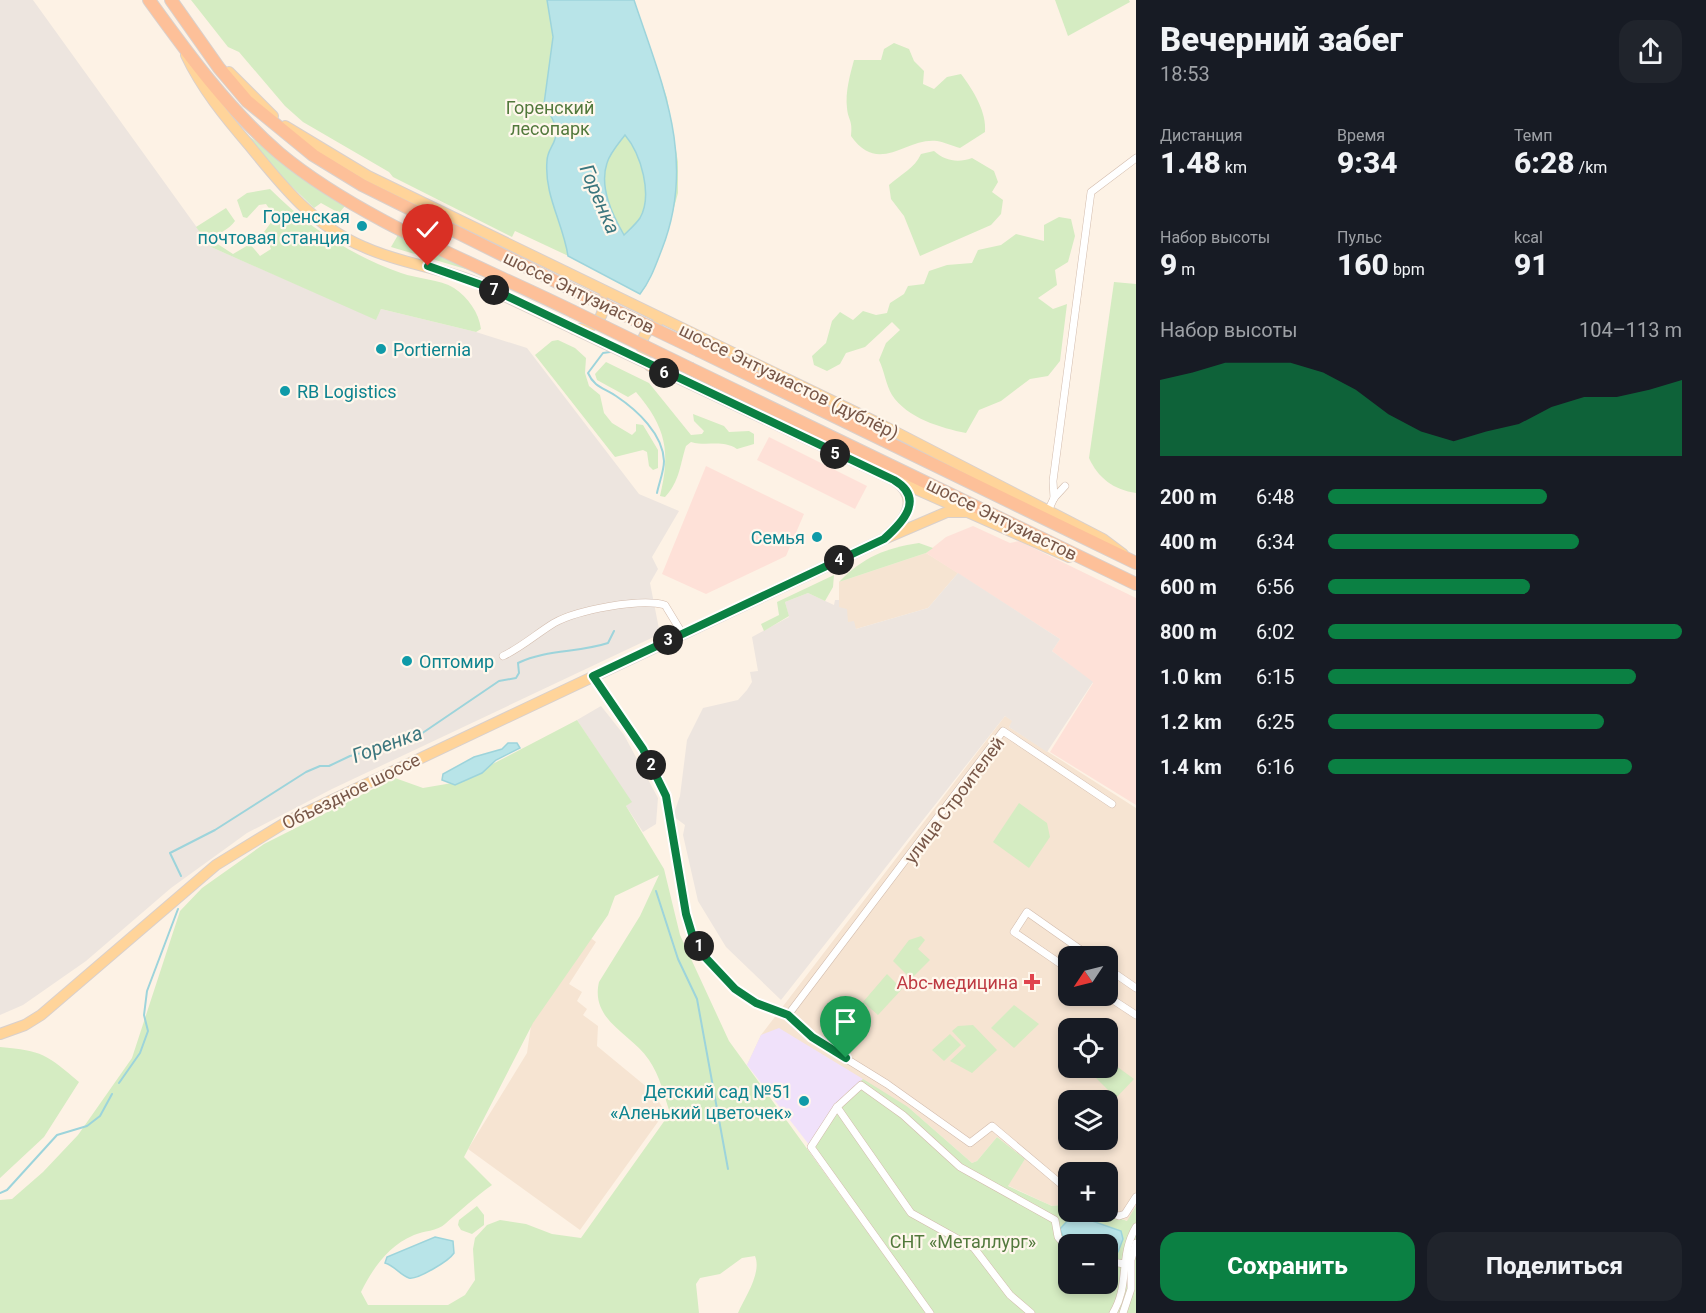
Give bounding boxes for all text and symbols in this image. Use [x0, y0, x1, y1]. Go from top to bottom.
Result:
text: Вечерний забег [1160, 20, 1403, 59]
button: share [1619, 20, 1682, 83]
text: 18:53 [1160, 62, 1210, 86]
park label: Горенский лесопарк [506, 97, 594, 139]
text: Дистанция [1160, 126, 1243, 145]
text: Время [1337, 126, 1385, 145]
text: Темп [1514, 126, 1552, 145]
text: 1.48 [1160, 145, 1221, 180]
text: 9:34 [1337, 145, 1398, 180]
text: 6:28 [1514, 145, 1575, 180]
text: km [1221, 158, 1247, 177]
text: /km [1575, 158, 1607, 177]
water label: Горенка [575, 161, 625, 237]
pin [402, 204, 453, 266]
place label: Горенская почтовая станция [198, 206, 350, 248]
icon: check [411, 213, 444, 246]
marker: Горенская почтовая станция [355, 219, 369, 233]
text: Набор высоты [1160, 228, 1270, 247]
text: Пульс [1337, 228, 1382, 247]
text: kcal [1514, 228, 1543, 247]
street label: шоссе Энтузиастов [500, 246, 658, 338]
text: 9 [1160, 247, 1177, 282]
text: 160 [1337, 247, 1389, 282]
text: 91 [1514, 247, 1549, 282]
text: m [1177, 260, 1195, 279]
text: bpm [1389, 260, 1425, 279]
pin: 7 [479, 275, 509, 305]
text: 7 [489, 280, 499, 299]
text: Набор высоты [1160, 318, 1298, 342]
text: 104–113 m [1579, 318, 1682, 342]
street label: шоссе Энтузиастов (дублёр) [675, 319, 902, 444]
place label: Portiernia [393, 339, 471, 360]
marker: Portiernia [374, 342, 388, 356]
pin: 6 [649, 358, 679, 388]
text: 6 [659, 363, 669, 382]
place label: RB Logistics [297, 381, 396, 402]
marker: RB Logistics [278, 384, 292, 398]
pin: 5 [820, 439, 850, 469]
text: 5 [830, 444, 840, 463]
street label: шоссе Энтузиастов [923, 473, 1081, 565]
text: 200 m [1160, 485, 1217, 509]
text: 6:48 [1256, 485, 1295, 509]
place label: Семья [751, 527, 805, 548]
marker: Семья [810, 530, 824, 544]
text: 400 m [1160, 530, 1217, 554]
text: 6:34 [1256, 530, 1295, 554]
pin: 4 [824, 545, 854, 575]
text: 4 [834, 550, 844, 569]
text: 600 m [1160, 575, 1217, 599]
text: 6:56 [1256, 575, 1295, 599]
text: 800 m [1160, 620, 1217, 644]
text: 6:02 [1256, 620, 1295, 644]
pin: 3 [653, 625, 683, 655]
text: 3 [663, 630, 673, 649]
place label: Оптомир [419, 651, 494, 672]
marker: Оптомир [400, 654, 414, 668]
text: 1.0 km [1160, 665, 1222, 689]
text: 6:15 [1256, 665, 1295, 689]
text: 1.2 km [1160, 710, 1222, 734]
text: 6:25 [1256, 710, 1295, 734]
water label: Горенка [348, 720, 426, 768]
street label: улица Строителей [900, 733, 1008, 867]
street label: Объездное шоссе [279, 748, 423, 834]
pin: 2 [636, 750, 666, 780]
text: 2 [646, 755, 656, 774]
text: 1.4 km [1160, 755, 1222, 779]
text: 6:16 [1256, 755, 1295, 779]
pin: 1 [684, 931, 714, 961]
text: 1 [694, 936, 704, 955]
north arrow [1058, 946, 1118, 1006]
map controls [1058, 946, 1118, 1294]
place label: Abc-медицина [896, 972, 1018, 993]
marker: Abc-медицина [1023, 973, 1041, 991]
pin [820, 996, 871, 1058]
icon: arrive [829, 1005, 862, 1038]
button: locate [1058, 1018, 1118, 1078]
place label: Детский сад №51 «Аленький цветочек» [610, 1081, 792, 1123]
button: layers [1058, 1090, 1118, 1150]
marker: Детский сад №51 «Аленький цветочек» [797, 1094, 811, 1108]
button: + [1058, 1162, 1118, 1222]
park label: СНТ «Металлург» [890, 1231, 1036, 1252]
button: Сохранить [1160, 1232, 1415, 1301]
button: Поделиться [1427, 1232, 1682, 1301]
button: − [1058, 1234, 1118, 1294]

